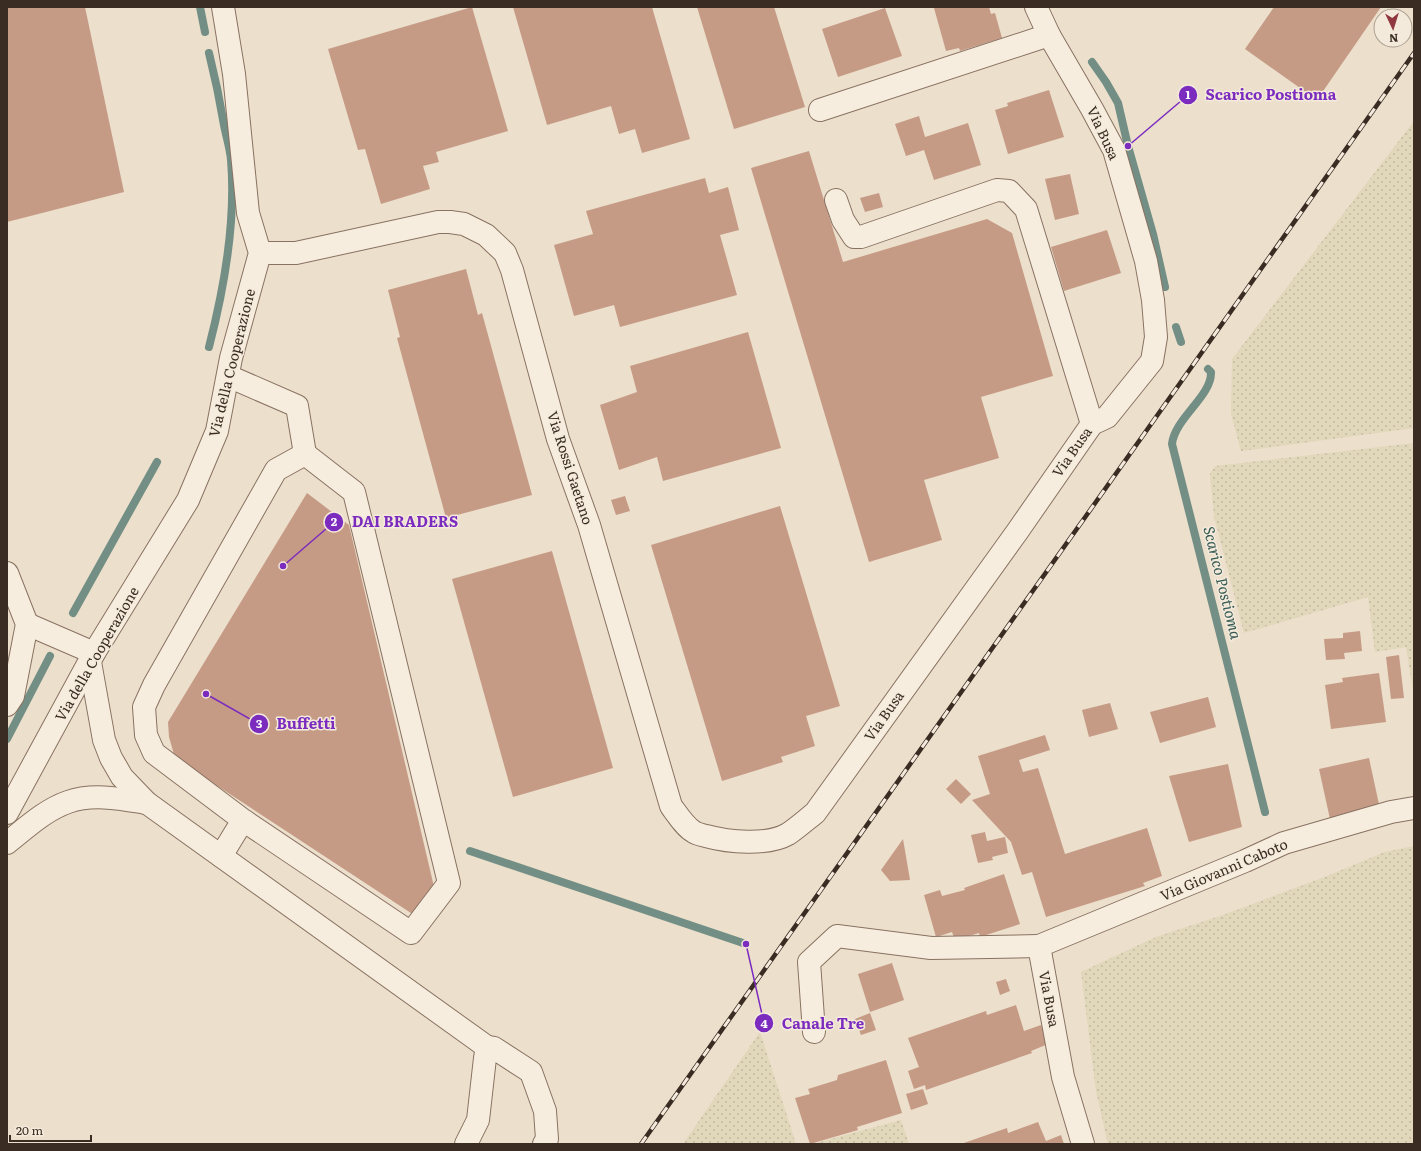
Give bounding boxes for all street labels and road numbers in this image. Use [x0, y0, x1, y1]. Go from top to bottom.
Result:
street label: Via Busa [1083, 102, 1125, 163]
street label: Via della Cooperazione [203, 286, 259, 439]
street label: Via Rossi Gaetano [543, 408, 599, 527]
street label: Via Busa [1047, 422, 1096, 481]
street label: Via della Cooperazione [49, 583, 143, 724]
street label: Via Busa [859, 686, 908, 745]
street label: Via Giovanni Caboto [1157, 833, 1290, 905]
street label: Via Busa [1035, 969, 1065, 1029]

